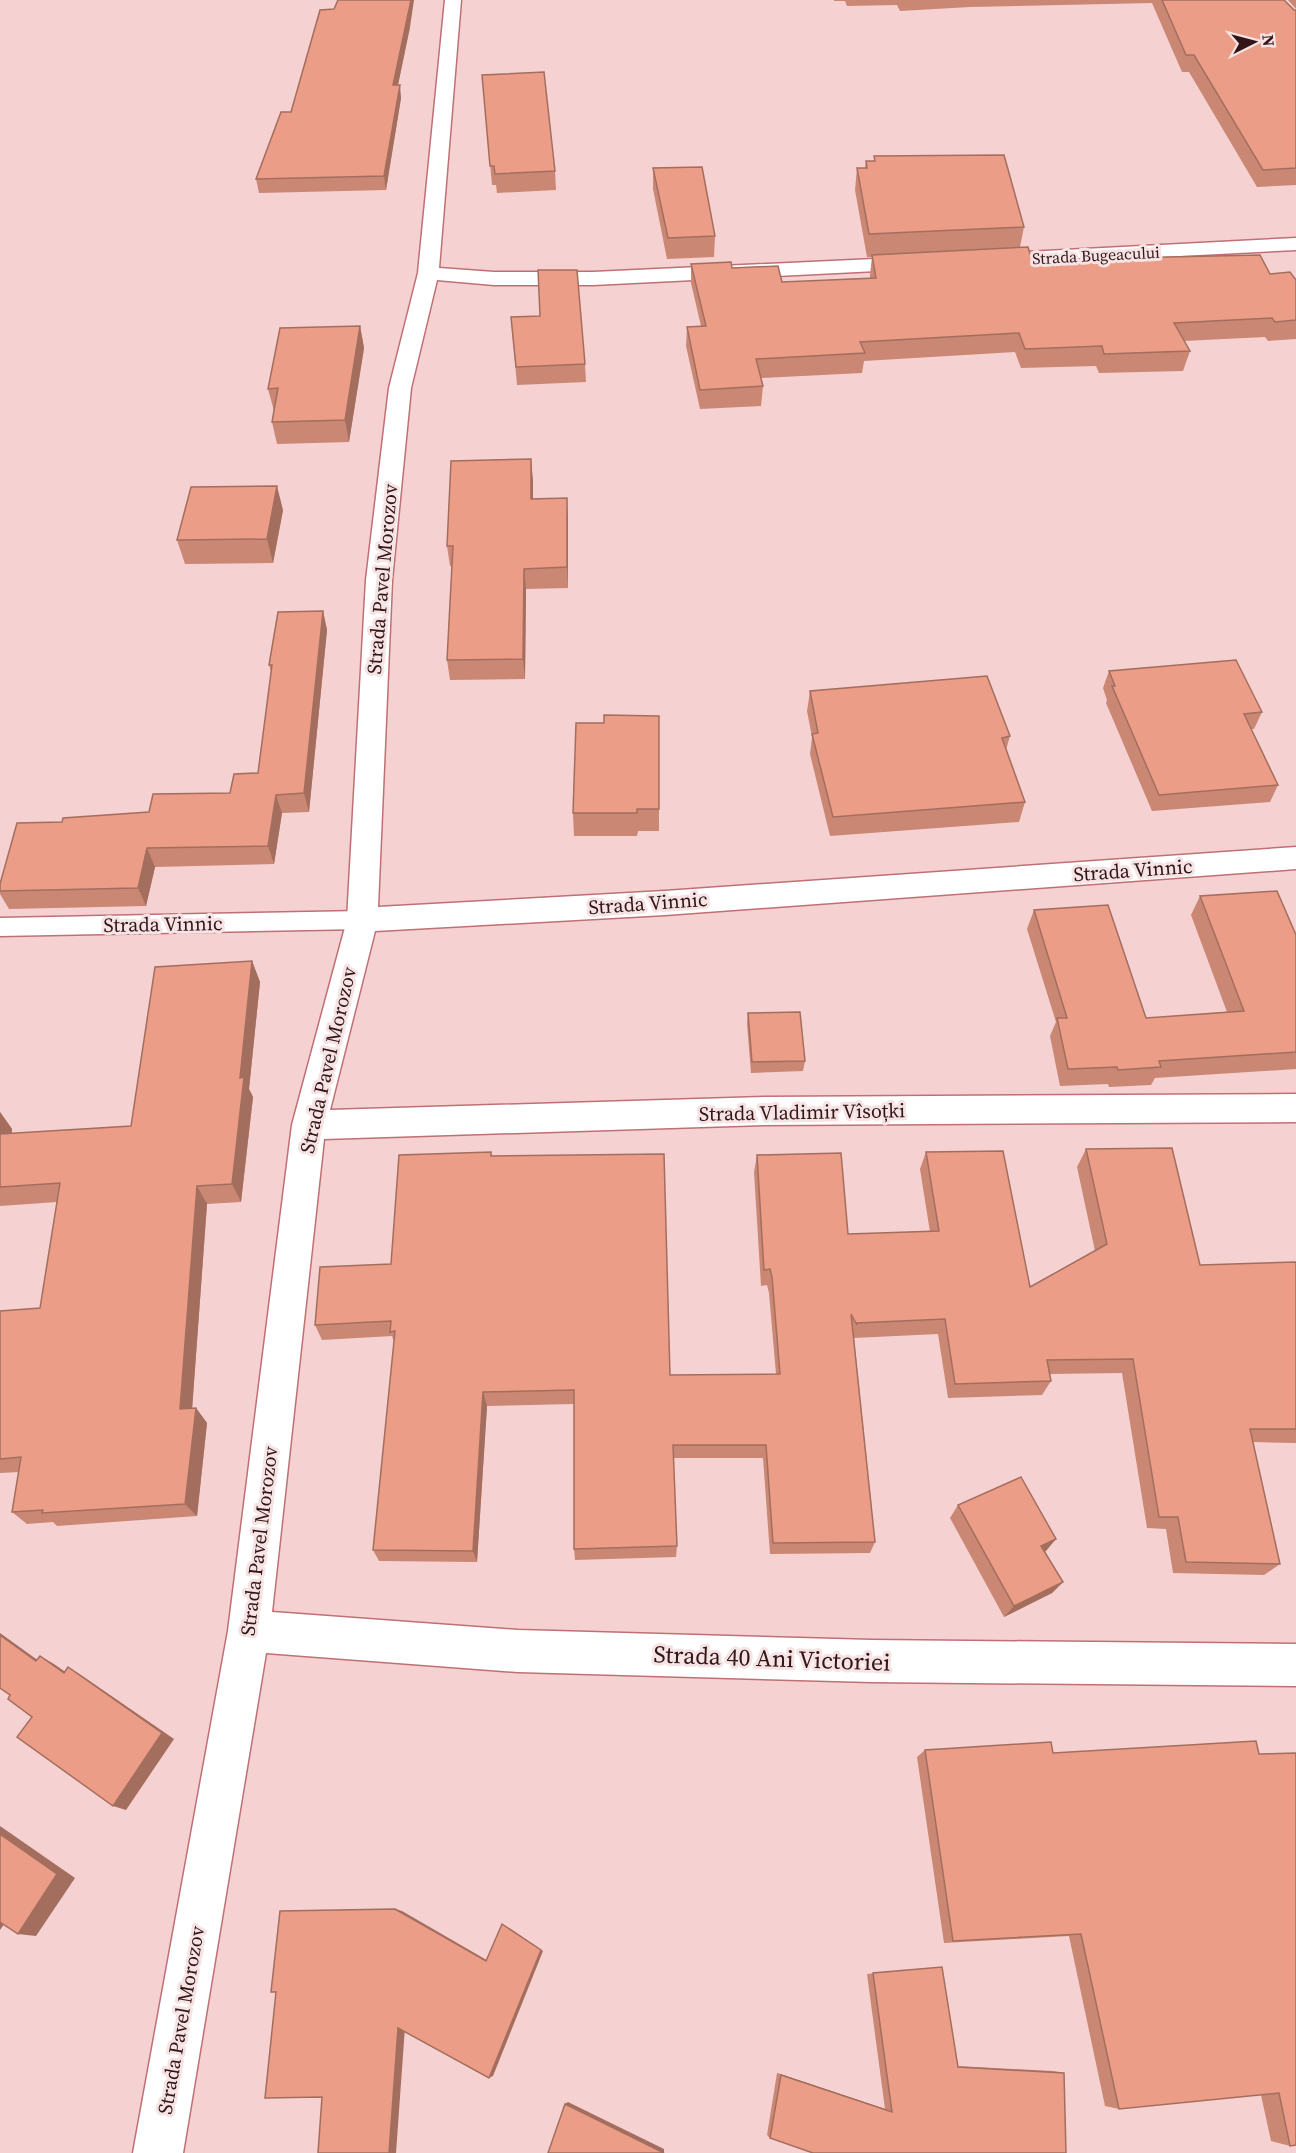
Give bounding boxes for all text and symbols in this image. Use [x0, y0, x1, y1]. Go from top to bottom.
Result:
north arrow [1224, 12, 1284, 72]
text: N [1257, 33, 1281, 48]
street label: Strada Bugeacului [1032, 241, 1161, 269]
street label: Strada Pavel Morozov [360, 483, 404, 675]
street label: Strada Vinnic [1073, 852, 1194, 888]
street label: Strada Vinnic [588, 885, 709, 921]
street label: Strada Vinnic [103, 909, 223, 939]
street label: Strada Pavel Morozov [293, 964, 363, 1156]
street label: Strada Vladimir Vîsoțki [699, 1096, 905, 1128]
street label: Strada Pavel Morozov [233, 1445, 285, 1637]
street label: Strada 40 Ani Victoriei [653, 1637, 891, 1679]
street label: Strada Pavel Morozov [151, 1924, 211, 2116]

